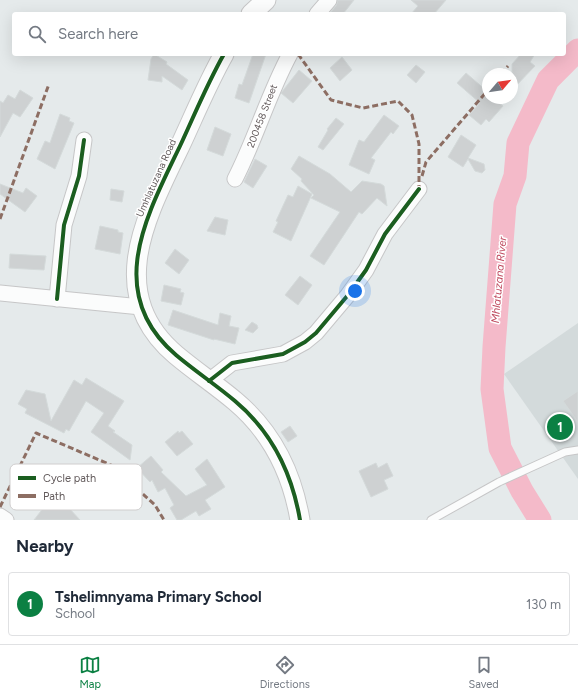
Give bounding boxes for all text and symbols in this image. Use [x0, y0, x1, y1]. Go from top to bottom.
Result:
search box [12, 12, 566, 56]
icon: search [26, 23, 48, 45]
text: Search here [58, 25, 138, 43]
north arrow [482, 68, 518, 104]
street label: 200458 Street [244, 82, 280, 150]
street label: Umhlatuzana Road [133, 137, 179, 219]
water label: Mhlatuzana River [489, 235, 509, 324]
your location [345, 281, 365, 301]
pin: 1 [547, 412, 573, 442]
legend [10, 464, 142, 510]
text: Cycle path [43, 472, 96, 485]
text: Path [43, 490, 65, 503]
text: Nearby [16, 536, 74, 556]
text: Tshelimnyama Primary School [55, 588, 262, 606]
text: 1 [27, 597, 33, 612]
text: 130 m [526, 597, 561, 612]
text: School [55, 606, 95, 621]
tab: Map [79, 654, 101, 691]
tab: Directions [260, 654, 310, 691]
tab: Saved [468, 654, 499, 691]

